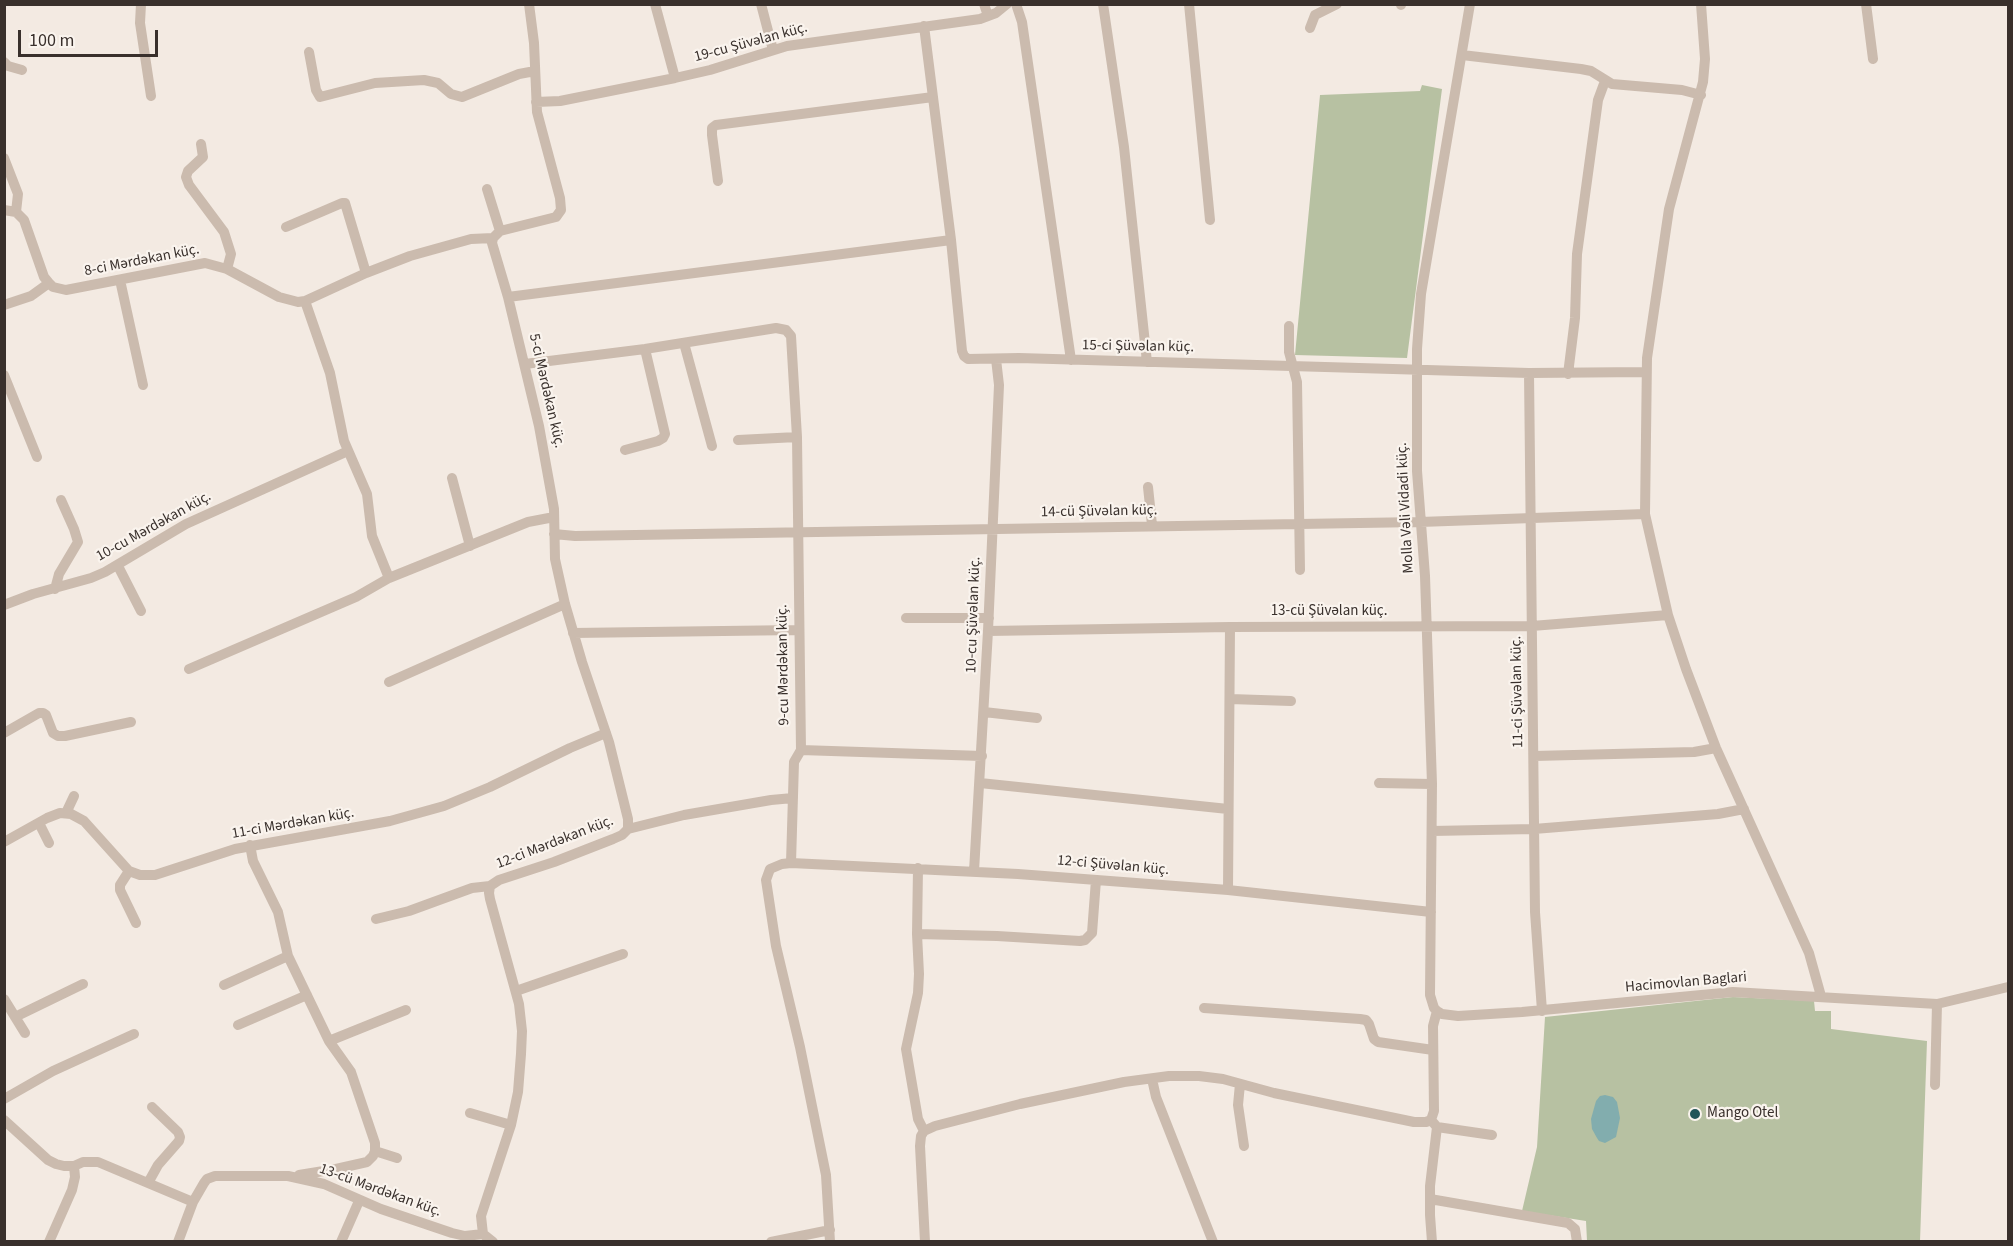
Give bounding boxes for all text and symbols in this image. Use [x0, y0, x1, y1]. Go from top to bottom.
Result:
scale bar [21, 18, 160, 56]
street label: 19-cu Şüvəlan küç. [692, 19, 810, 67]
text: 100 m [29, 28, 74, 53]
street label: 8-ci Mərdəkan küç. [83, 241, 201, 281]
street label: 5-ci Mərdəkan küç. [524, 332, 568, 450]
street label: 15-ci Şüvəlan küç. [1082, 337, 1194, 357]
street label: Molla Vəli Vidadi küç. [1394, 442, 1418, 574]
street label: 10-cu Mərdəkan küç. [93, 488, 215, 566]
street label: 14-cü Şüvəlan küç. [1040, 502, 1158, 522]
street label: 10-cu Şüvəlan küç. [963, 556, 985, 674]
street label: 13-cü Şüvəlan küç. [1271, 603, 1387, 621]
street label: 9-cu Mərdəkan küç. [774, 604, 794, 726]
street label: 11-ci Şüvəlan küç. [1508, 636, 1528, 748]
street label: 11-ci Mərdəkan küç. [230, 804, 356, 844]
street label: 12-ci Mərdəkan küç. [494, 812, 616, 874]
street label: 12-ci Şüvəlan küç. [1056, 852, 1170, 880]
street label: Hacimovlan Baglari [1624, 969, 1748, 997]
place label: Mango Otel [1707, 1105, 1778, 1123]
marker: Mango Otel [1688, 1107, 1702, 1121]
street label: 13-cü Mərdəkan küç. [316, 1161, 444, 1221]

